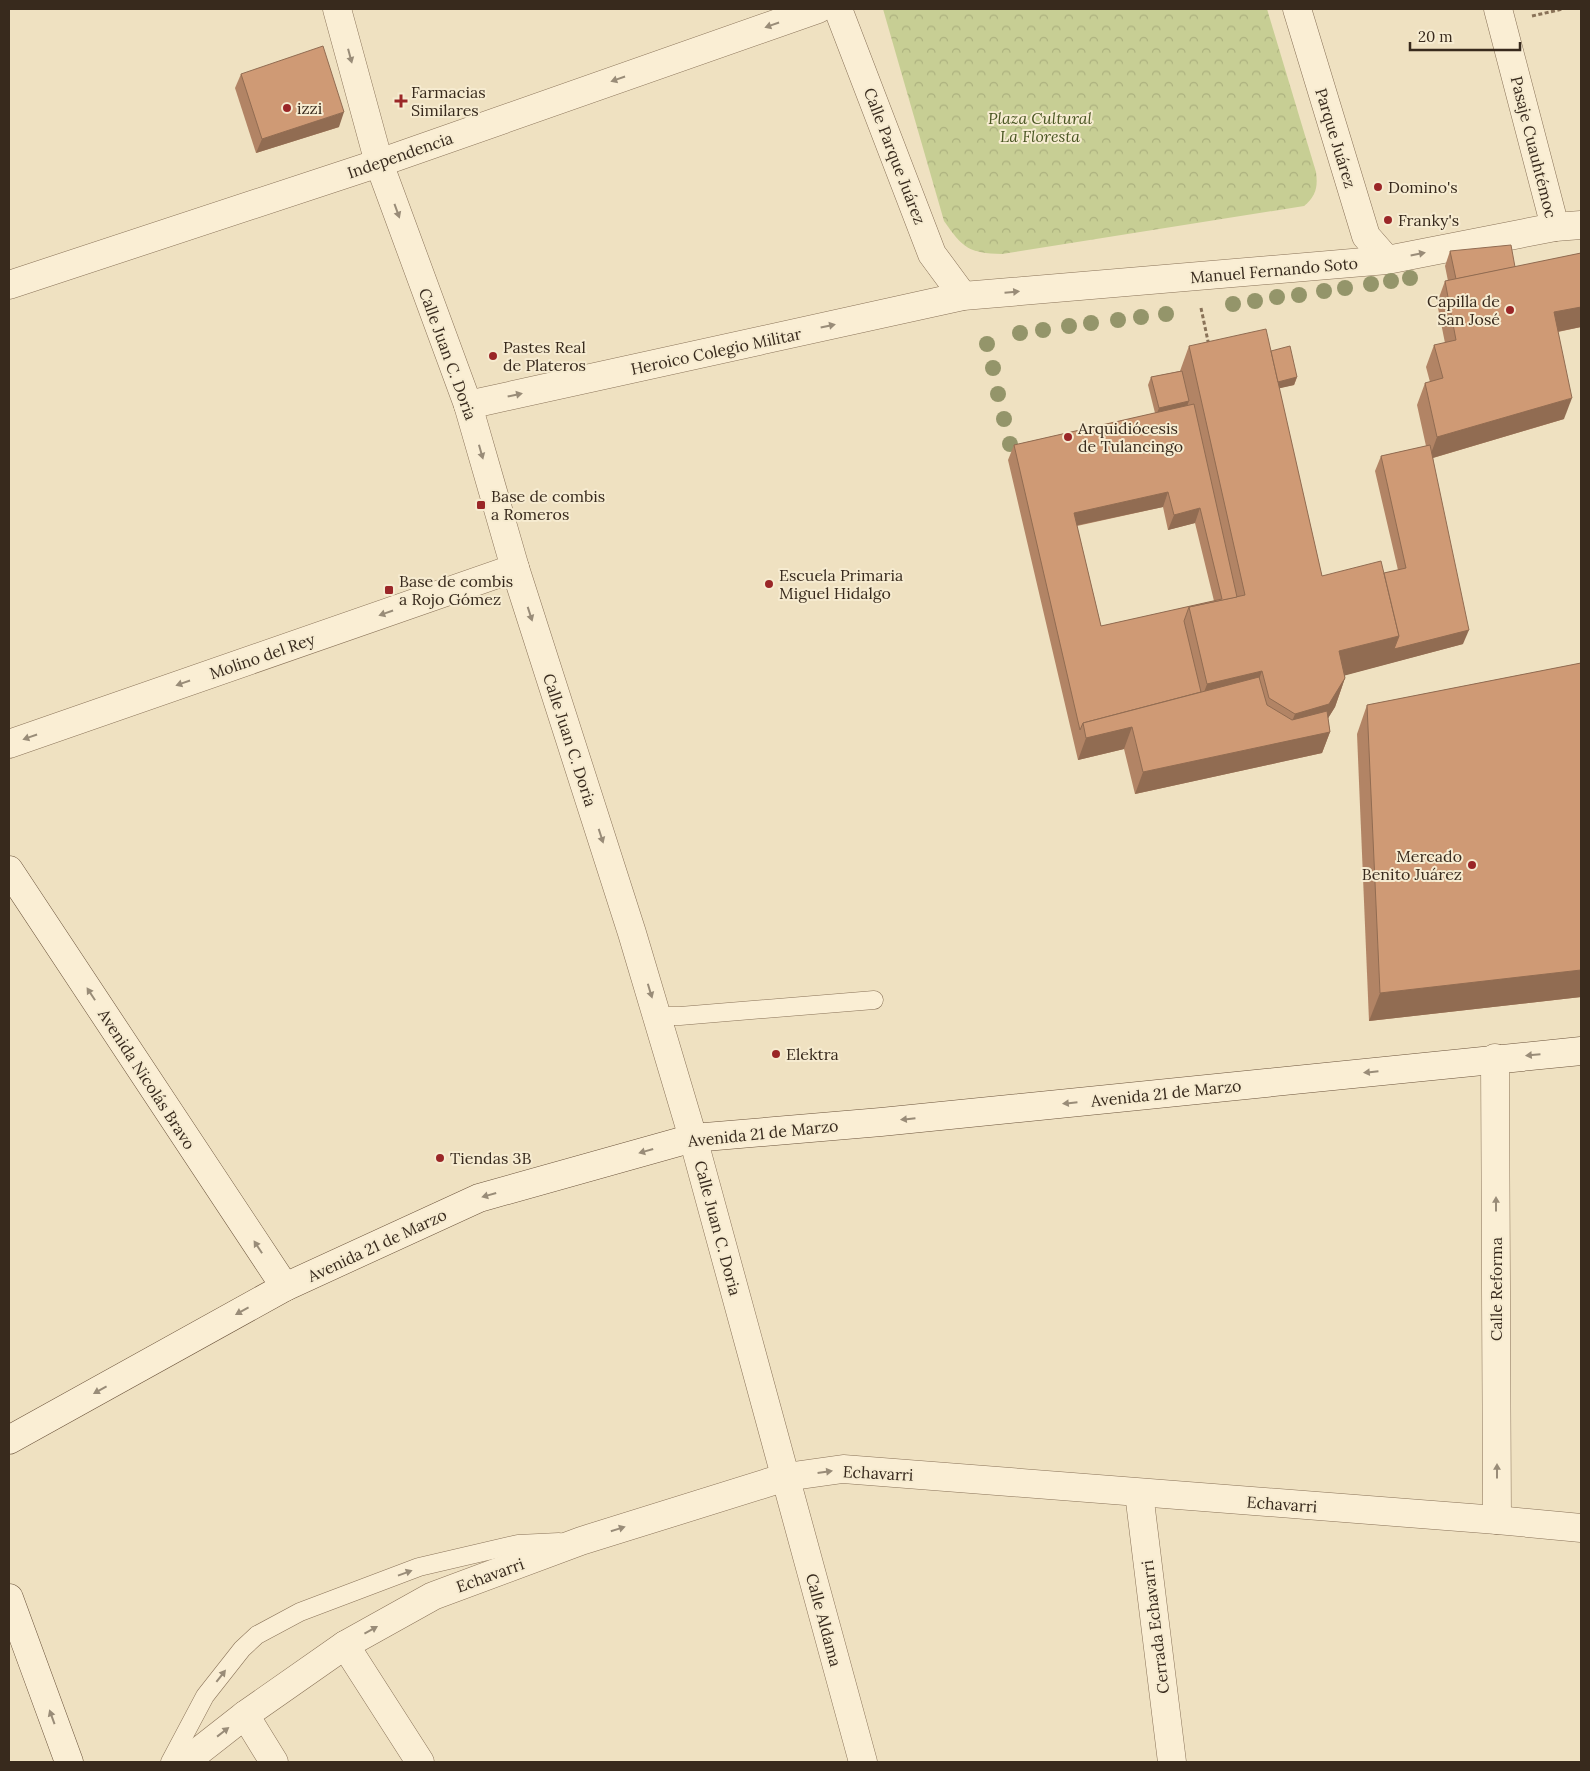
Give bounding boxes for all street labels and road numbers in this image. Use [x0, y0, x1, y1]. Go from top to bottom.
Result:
street label: Pasaje Cuauhtémoc [1507, 74, 1561, 220]
street label: Calle Parque Juárez [860, 85, 930, 227]
street label: Parque Juárez [1311, 85, 1361, 191]
street label: Independencia [345, 128, 455, 182]
street label: Manuel Fernando Soto [1189, 253, 1359, 287]
street label: Calle Juan C. Doria [415, 285, 481, 423]
street label: Heroico Colegio Militar [629, 323, 803, 379]
street label: Molino del Rey [207, 628, 318, 683]
street label: Calle Juan C. Doria [539, 671, 601, 809]
street label: Avenida Nicolás Bravo [94, 1004, 200, 1153]
street label: Avenida 21 de Marzo [1089, 1075, 1242, 1111]
street label: Avenida 21 de Marzo [686, 1115, 839, 1151]
street label: Calle Juan C. Doria [690, 1158, 746, 1298]
street label: Avenida 21 de Marzo [303, 1204, 450, 1286]
street label: Calle Reforma [1486, 1237, 1506, 1341]
street label: Echavarri [842, 1461, 914, 1485]
street label: Echavarri [1246, 1492, 1318, 1516]
street label: Echavarri [453, 1554, 527, 1596]
street label: Cerrada Echavarri [1137, 1559, 1173, 1695]
street label: Calle Aldama [802, 1571, 846, 1669]

